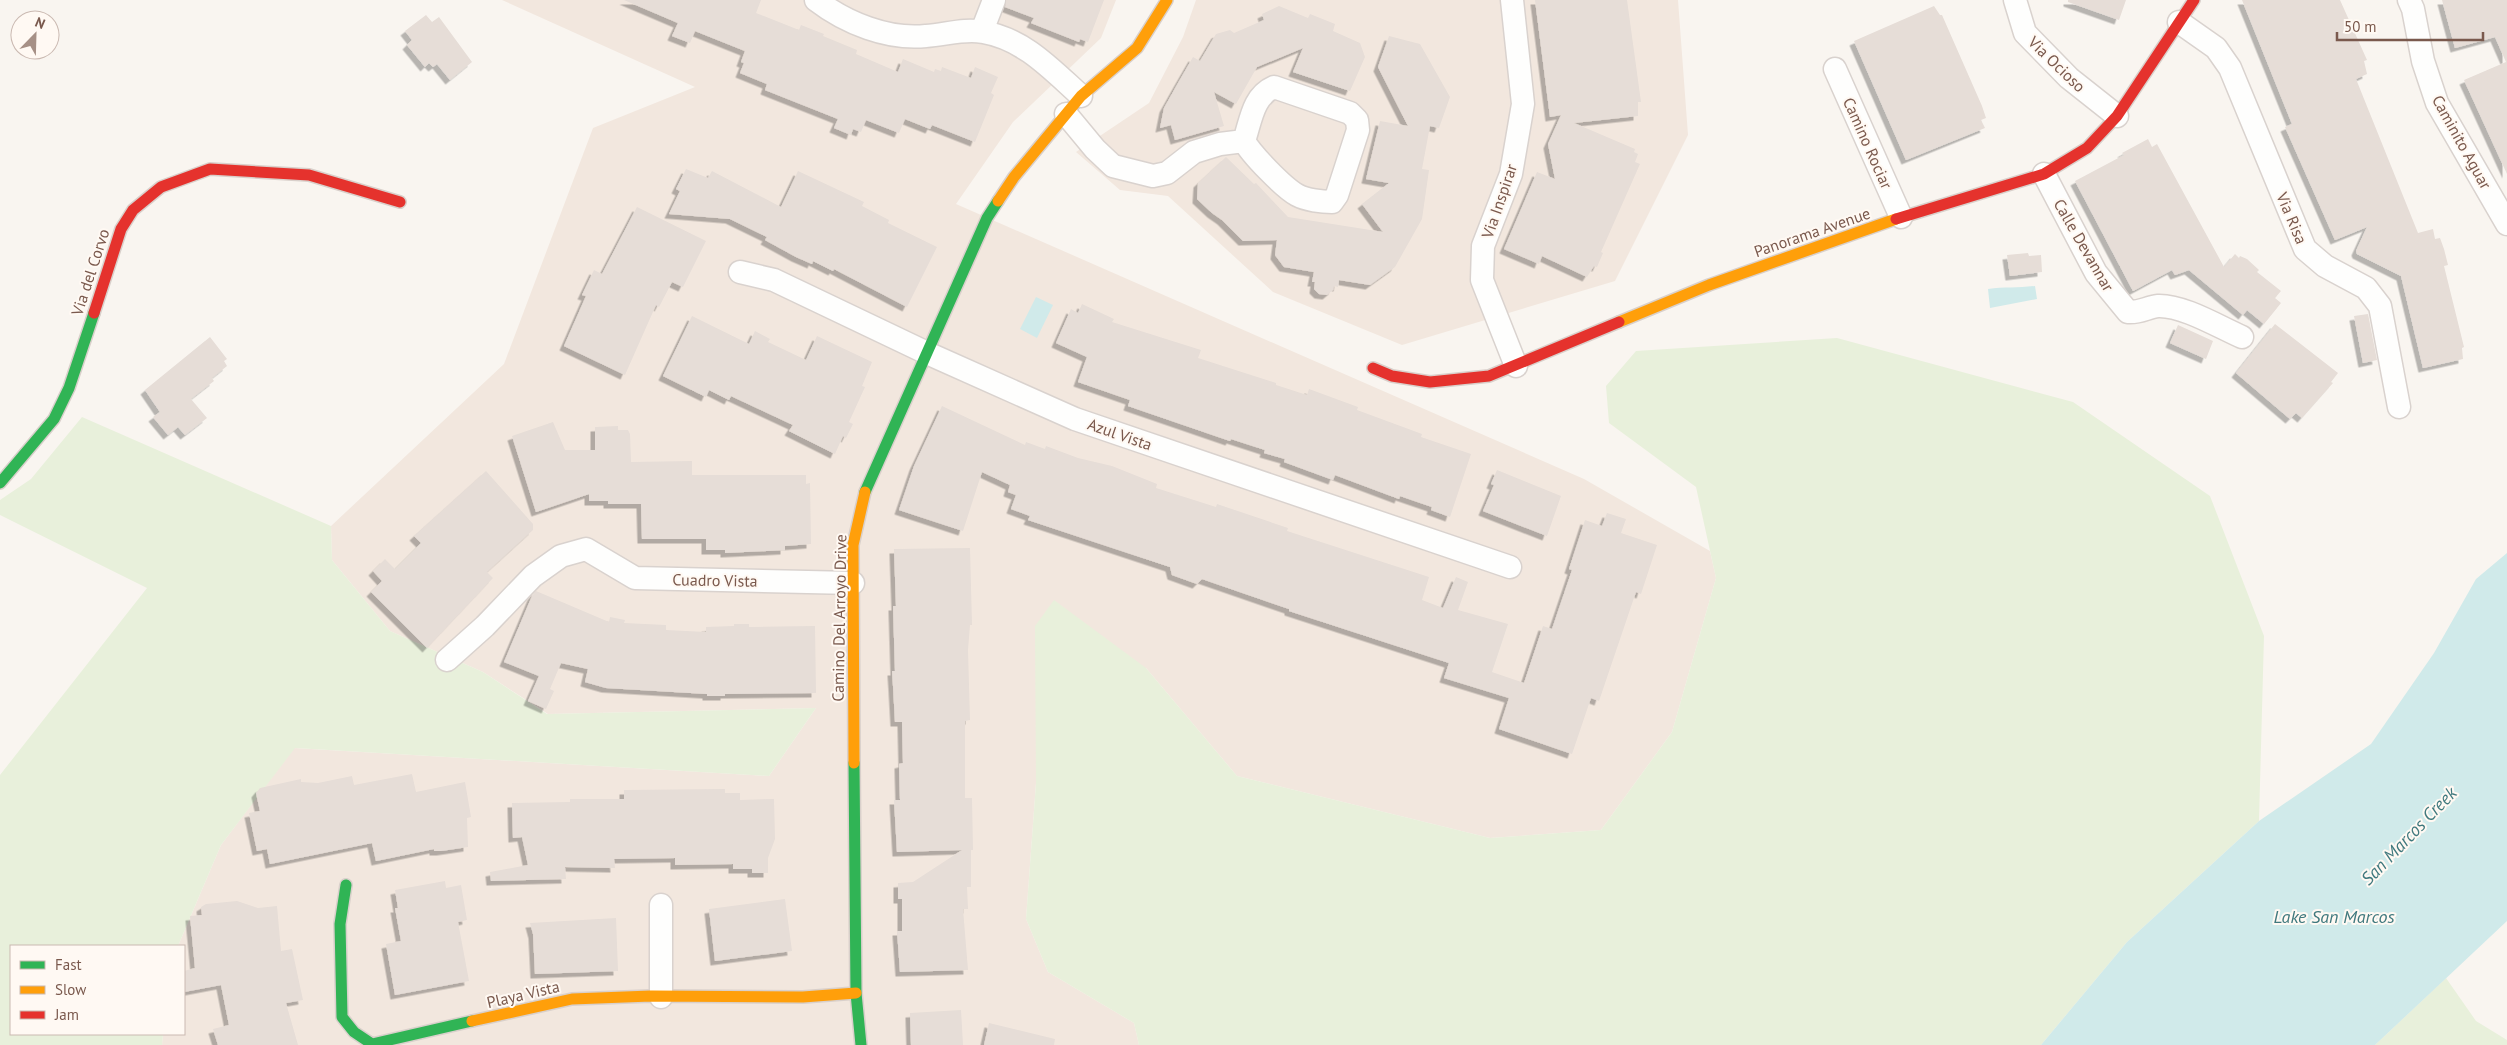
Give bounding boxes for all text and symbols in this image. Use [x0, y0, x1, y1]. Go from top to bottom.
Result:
north arrow [10, 10, 60, 60]
scale bar [2337, 10, 2483, 42]
text: N [32, 13, 48, 33]
text: 50 m [2344, 17, 2377, 36]
street label: Via Ocioso [2023, 31, 2090, 96]
street label: Caminito Aguar [2428, 91, 2496, 193]
street label: Camino Rociar [1839, 94, 1897, 192]
street label: Via Inspirar [1477, 161, 1521, 242]
street label: Via Risa [2272, 188, 2312, 247]
street label: Calle Devannar [2050, 195, 2119, 295]
street label: Panorama Avenue [1751, 203, 1873, 261]
street label: Via del Corvo [66, 226, 113, 319]
street label: Azul Vista [1085, 414, 1155, 454]
street label: Camino Del Arroyo Drive [828, 534, 850, 702]
street label: Cuadro Vista [672, 569, 758, 591]
water label: San Marcos Creek [2356, 781, 2462, 890]
water label: Lake San Marcos [2273, 905, 2395, 928]
legend [10, 945, 185, 1035]
text: Fast [55, 955, 82, 974]
street label: Playa Vista [485, 976, 561, 1012]
text: Slow [55, 980, 86, 999]
text: Jam [54, 1005, 79, 1024]

